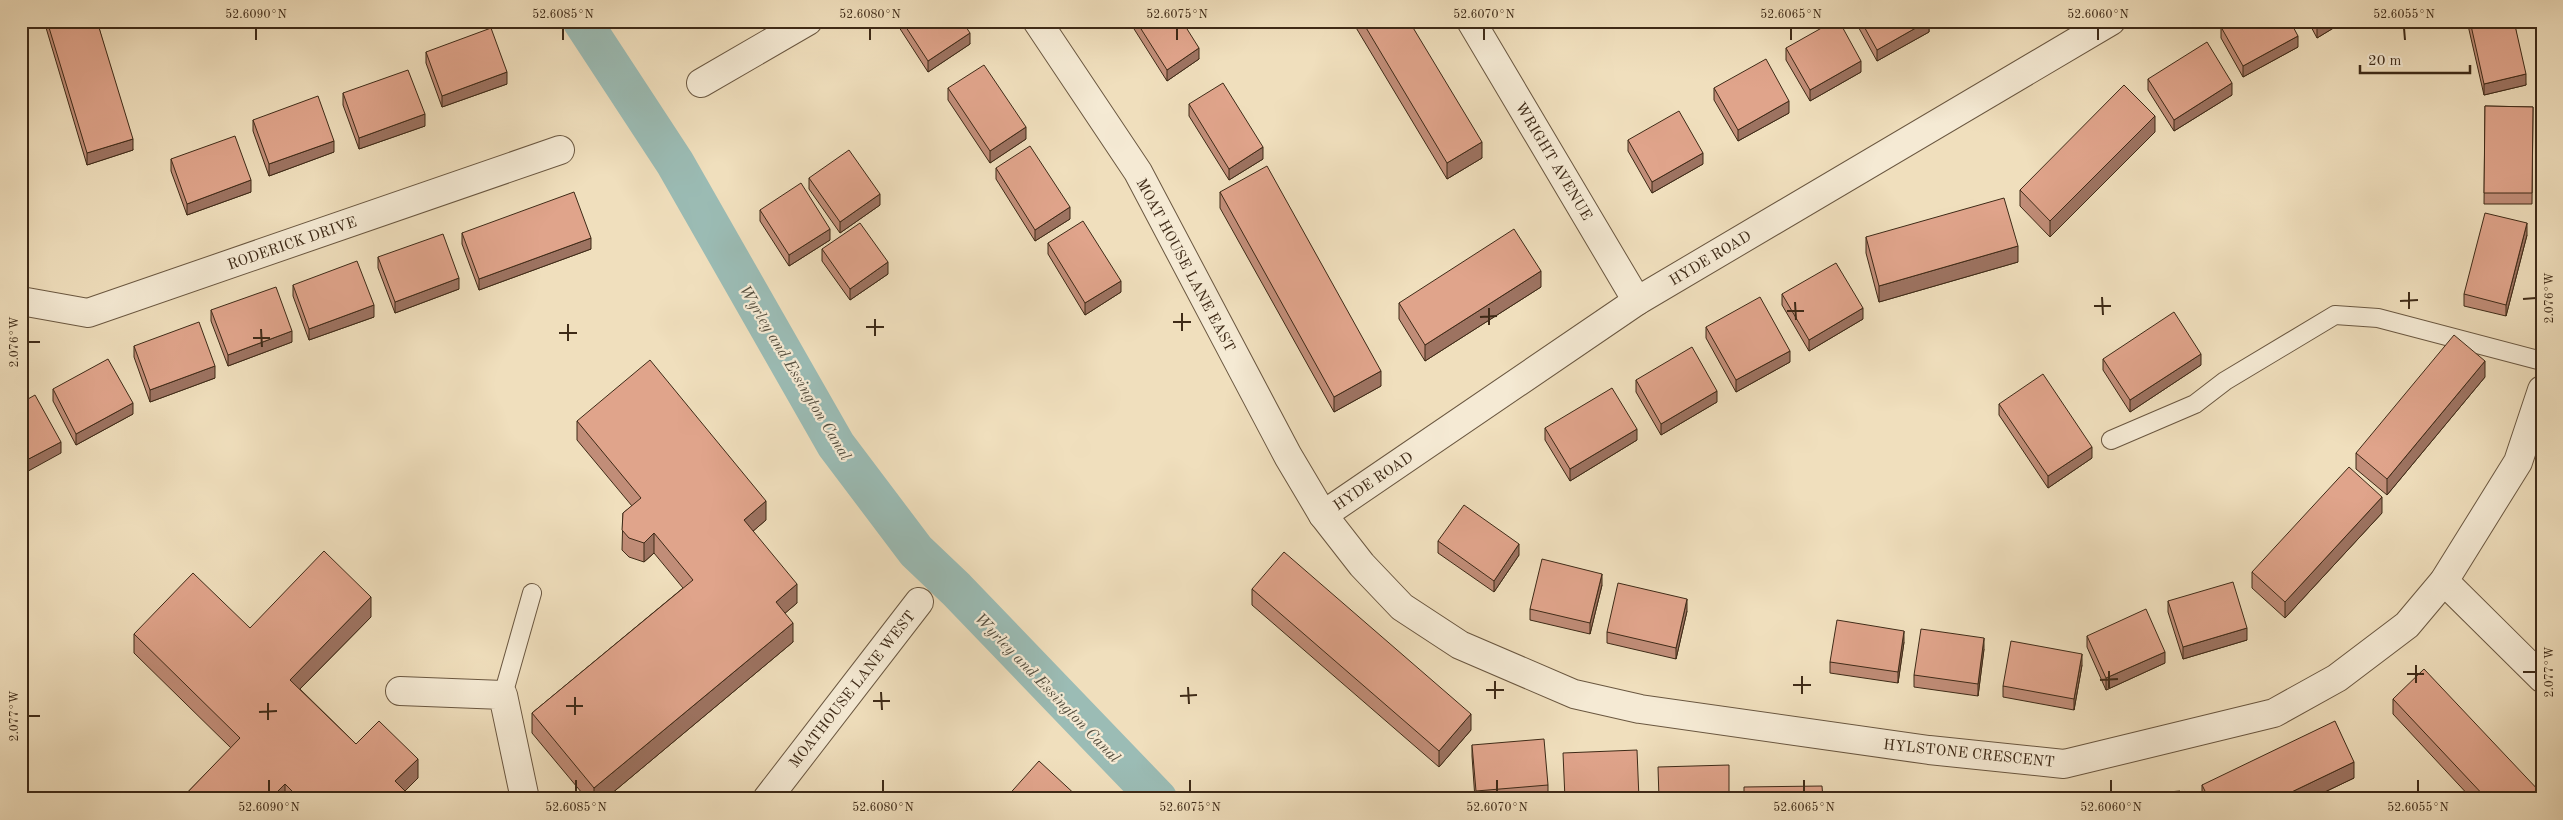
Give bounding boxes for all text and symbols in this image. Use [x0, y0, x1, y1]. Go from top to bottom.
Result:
text: 52.6090°N [225, 8, 287, 21]
text: 52.6085°N [532, 8, 594, 21]
text: 52.6080°N [839, 8, 901, 21]
text: 52.6075°N [1146, 8, 1208, 21]
text: 52.6070°N [1453, 8, 1515, 21]
text: 52.6065°N [1760, 8, 1822, 21]
text: 52.6060°N [2067, 8, 2129, 21]
text: 52.6055°N [2373, 8, 2435, 21]
scale bar [2360, 42, 2470, 74]
text: 20 m [2368, 54, 2402, 69]
street label: WRIGHT AVENUE [1512, 100, 1594, 223]
street label: MOAT HOUSE LANE EAST [1132, 176, 1237, 355]
street label: RODERICK DRIVE [226, 215, 359, 274]
street label: HYDE ROAD [1667, 229, 1754, 290]
text: 2.076°W [2544, 272, 2556, 323]
water label: Wyrley and Essington Canal [736, 283, 853, 464]
text: 2.076°W [9, 316, 21, 367]
street label: HYDE ROAD [1331, 450, 1416, 514]
street label: MOATHOUSE LANE WEST [787, 609, 919, 771]
water label: Wyrley and Essington Canal [971, 610, 1123, 767]
text: 2.077°W [2544, 646, 2556, 697]
text: 2.077°W [9, 690, 21, 741]
street label: HYLSTONE CRESCENT [1882, 738, 2055, 771]
text: 52.6090°N [238, 801, 300, 814]
text: 52.6085°N [545, 801, 607, 814]
text: 52.6080°N [852, 801, 914, 814]
text: 52.6075°N [1159, 801, 1221, 814]
text: 52.6070°N [1466, 801, 1528, 814]
text: 52.6065°N [1773, 801, 1835, 814]
text: 52.6060°N [2080, 801, 2142, 814]
text: 52.6055°N [2387, 801, 2449, 814]

